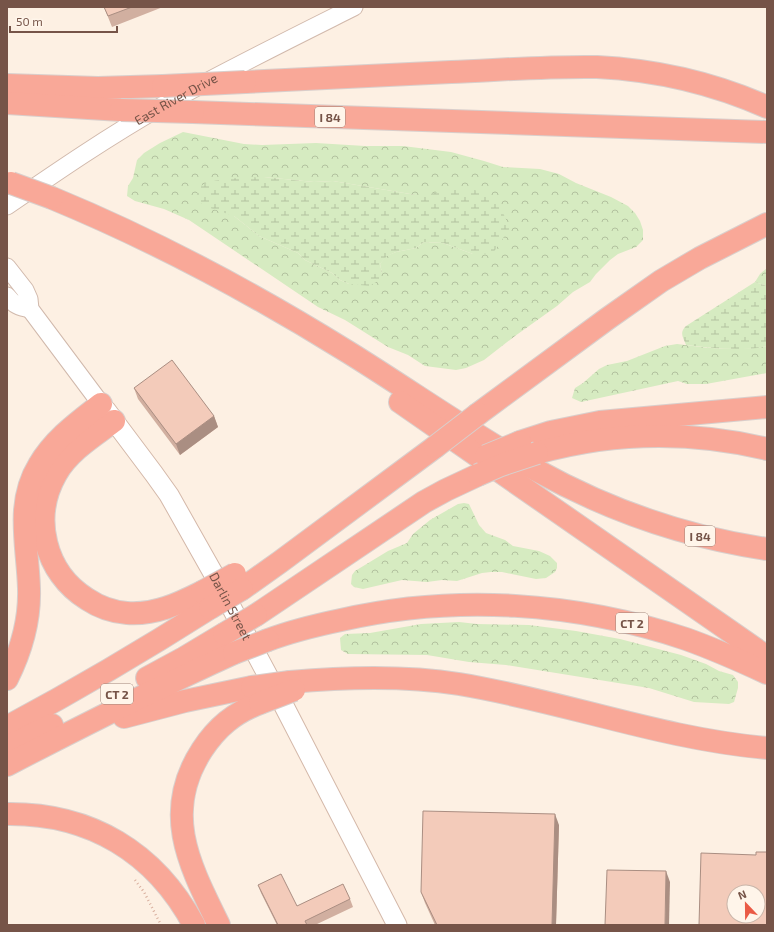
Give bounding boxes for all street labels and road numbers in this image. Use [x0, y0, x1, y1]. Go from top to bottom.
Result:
street label: East River Drive [131, 70, 220, 128]
road number: I 84 [315, 107, 345, 127]
road number: I 84 [685, 526, 715, 546]
street label: Darlin Street [206, 569, 255, 643]
road number: CT 2 [616, 613, 648, 633]
road number: CT 2 [101, 684, 133, 704]

